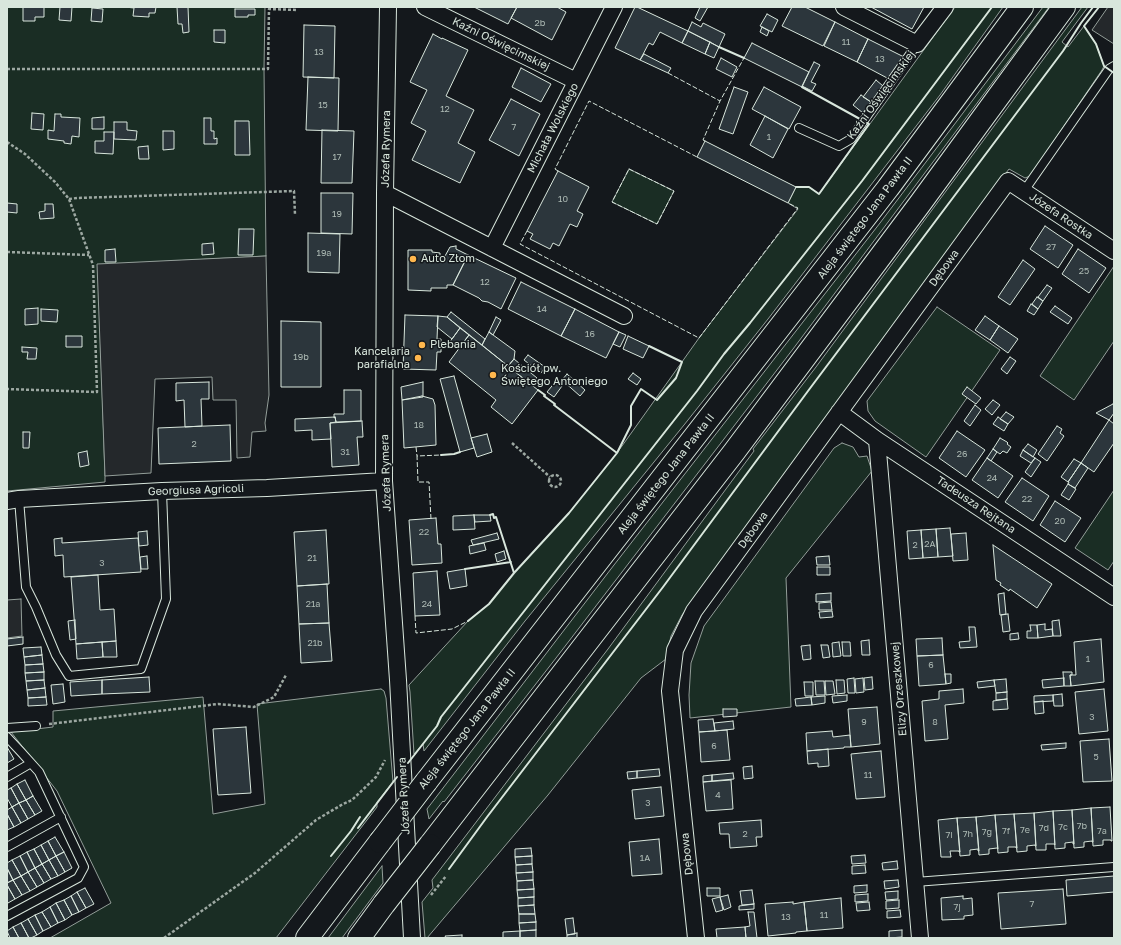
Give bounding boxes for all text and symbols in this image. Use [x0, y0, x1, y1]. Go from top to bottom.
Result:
street label: Kaźni Oświęcimskiej [450, 15, 552, 73]
house number: 2b [535, 18, 545, 28]
house number: 11 [842, 37, 850, 47]
house number: 13 [314, 47, 324, 57]
street label: Kaźni Oświęcimskiej [844, 48, 918, 142]
house number: 13 [875, 54, 885, 64]
street label: Michała Wolskiego [525, 81, 581, 175]
house number: 15 [318, 100, 328, 110]
house number: 12 [440, 104, 450, 114]
street label: Józefa Rymera [379, 110, 393, 188]
house number: 7 [512, 122, 516, 132]
house number: 1 [767, 132, 771, 142]
house number: 17 [332, 152, 342, 162]
street label: Aleja świętego Jana Pawła II [815, 154, 915, 282]
street label: Józefa Rostka [1027, 190, 1095, 242]
house number: 10 [558, 194, 568, 204]
house number: 19 [332, 209, 342, 219]
house number: 27 [1046, 242, 1056, 252]
street label: Dębowa [926, 247, 962, 289]
house number: 19a [317, 248, 331, 258]
place label: Auto Złom [421, 252, 475, 266]
marker: Auto Złom [408, 254, 418, 264]
house number: 25 [1079, 266, 1089, 276]
house number: 12 [480, 277, 490, 287]
house number: 14 [537, 304, 547, 314]
house number: 16 [585, 329, 595, 339]
place label: Plebania [430, 338, 476, 352]
marker: Plebania [417, 340, 427, 350]
place label: Kancelaria parafialna [354, 345, 410, 371]
house number: 19b [293, 352, 309, 362]
marker: Kancelaria parafialna [413, 353, 423, 363]
place label: Kościół pw. Świętego Antoniego [501, 362, 608, 388]
marker: Kościół pw. Świętego Antoniego [488, 370, 498, 380]
street label: Aleja świętego Jana Pawła II [615, 411, 717, 537]
house number: 18 [414, 420, 424, 430]
street label: Józefa Rymera [378, 434, 394, 512]
house number: 2 [191, 439, 197, 449]
house number: 31 [340, 447, 350, 457]
house number: 26 [957, 449, 967, 459]
house number: 24 [987, 473, 997, 483]
street label: Tadeusza Rejtana [934, 474, 1018, 536]
street label: Georgiusa Agricoli [148, 482, 244, 498]
house number: 22 [1022, 494, 1032, 504]
street label: Dębowa [735, 509, 771, 551]
house number: 20 [1055, 516, 1065, 526]
house number: 22 [419, 527, 429, 537]
house number: 2A [924, 539, 936, 549]
house number: 2 [912, 540, 918, 550]
house number: 21 [307, 553, 317, 563]
house number: 3 [99, 558, 105, 568]
house number: 21a [306, 599, 320, 609]
house number: 24 [422, 599, 432, 609]
house number: 21b [307, 638, 323, 648]
street label: Elizy Orzeszkowej [888, 641, 910, 737]
house number: 1 [1086, 654, 1090, 664]
house number: 6 [928, 660, 934, 670]
street label: Aleja świętego Jana Pawła II [416, 666, 518, 792]
house number: 3 [1089, 712, 1095, 722]
house number: 9 [861, 717, 867, 727]
house number: 8 [932, 717, 938, 727]
house number: 6 [711, 741, 717, 751]
house number: 5 [1093, 752, 1099, 762]
street label: Józefa Rymera [395, 757, 413, 835]
house number: 11 [864, 770, 872, 780]
house number: 4 [715, 790, 721, 800]
house number: 3 [645, 798, 651, 808]
house number: 7b [1077, 821, 1087, 831]
house number: 7c [1058, 822, 1068, 832]
house number: 7d [1039, 823, 1049, 833]
house number: 7e [1020, 825, 1030, 835]
house number: 7f [1002, 826, 1010, 836]
house number: 7a [1097, 826, 1107, 836]
house number: 7g [982, 827, 992, 837]
house number: 2 [742, 829, 748, 839]
house number: 7h [963, 829, 973, 839]
house number: 7i [945, 830, 953, 840]
street label: Dębowa [678, 832, 696, 876]
house number: 1A [640, 853, 650, 863]
house number: 7 [1030, 899, 1034, 909]
house number: 7j [953, 902, 961, 912]
house number: 11 [820, 910, 828, 920]
house number: 13 [781, 912, 791, 922]

